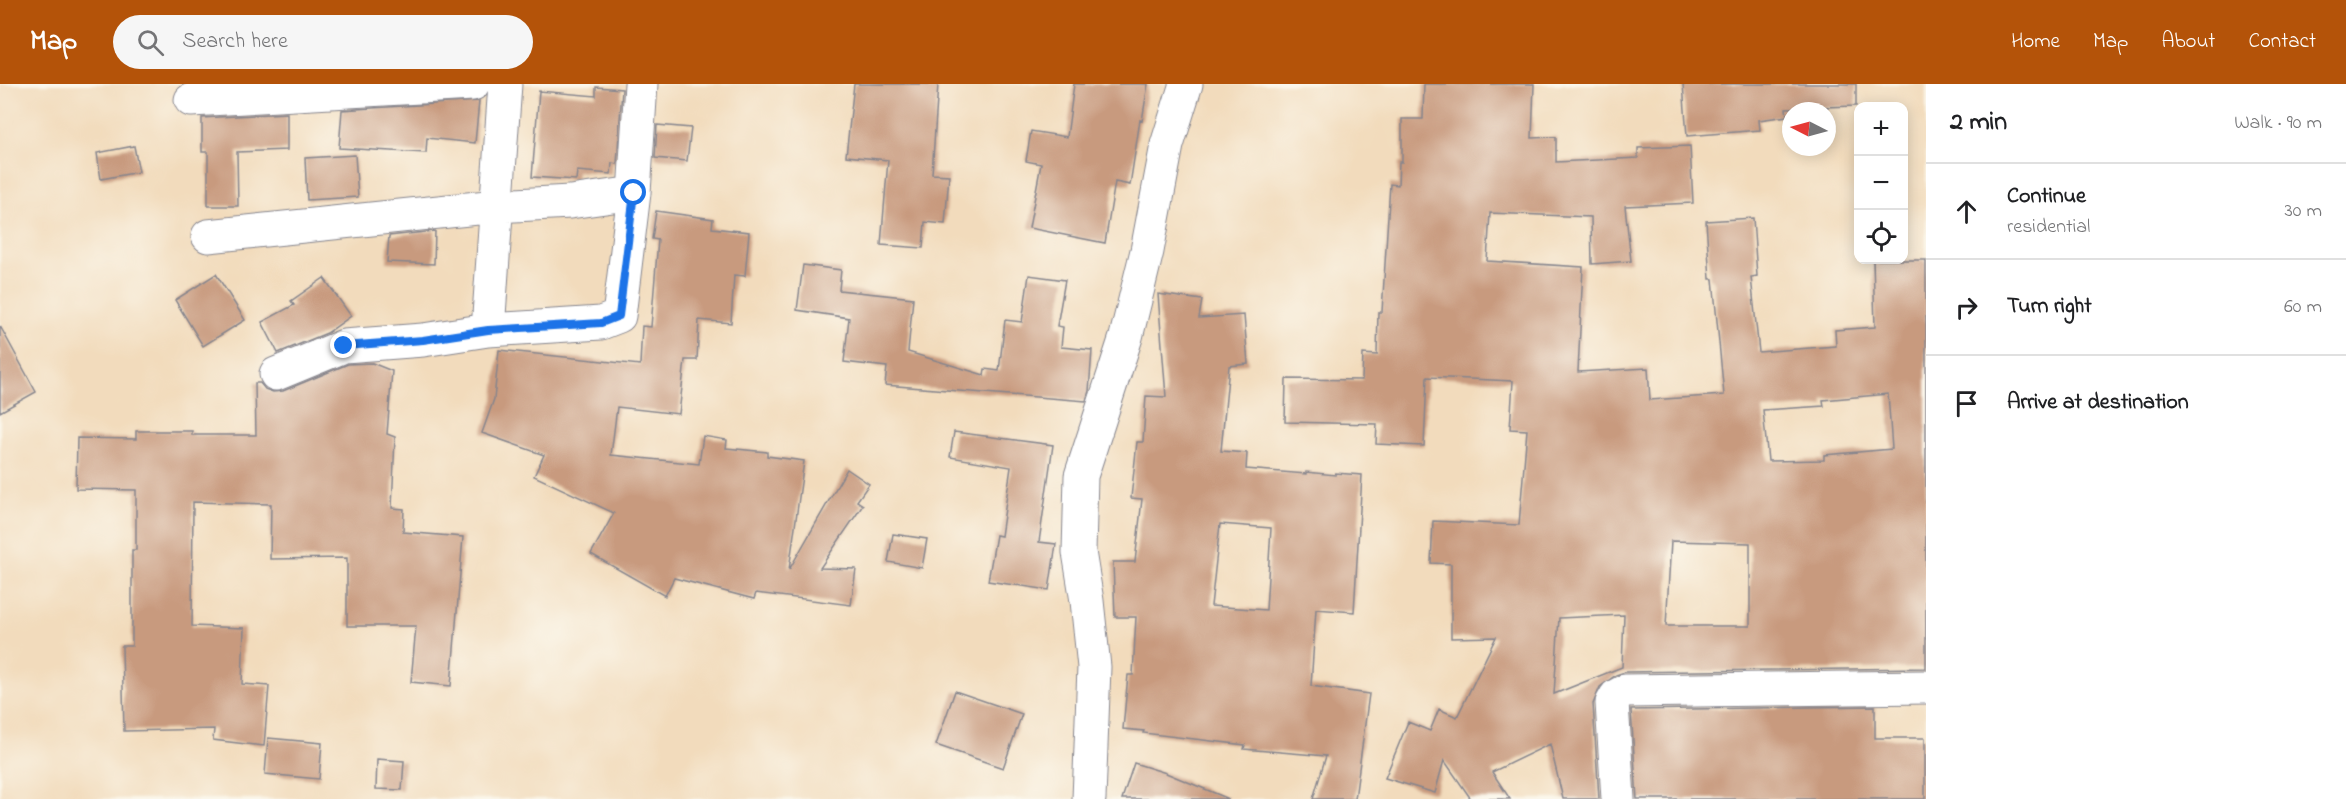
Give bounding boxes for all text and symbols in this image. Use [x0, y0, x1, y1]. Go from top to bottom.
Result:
search box [113, 15, 533, 69]
text: Map [30, 22, 77, 63]
icon: search [134, 26, 167, 59]
text: Search here [182, 26, 288, 58]
text: Home [2011, 27, 2060, 57]
text: Map [2093, 27, 2128, 57]
text: About [2161, 27, 2215, 57]
text: Contact [2248, 27, 2316, 57]
north arrow [1782, 102, 1836, 156]
map controls [1854, 102, 1908, 264]
button: + [1854, 102, 1908, 156]
text: 2 min [1950, 104, 2007, 142]
text: Walk · 90 m [2234, 109, 2322, 138]
button: − [1854, 156, 1908, 210]
route start [620, 179, 646, 205]
text: Continue [2007, 181, 2086, 213]
icon: ahead [1950, 195, 1983, 228]
text: 30 m [2285, 197, 2322, 226]
button: locate [1854, 210, 1908, 264]
text: residential [2007, 213, 2090, 242]
icon: right [1950, 291, 1983, 324]
text: Turn right [2007, 291, 2092, 323]
text: 60 m [2284, 293, 2322, 322]
route end [330, 332, 356, 358]
icon: arrive [1950, 387, 1983, 420]
text: Arrive at destination [2007, 387, 2189, 419]

